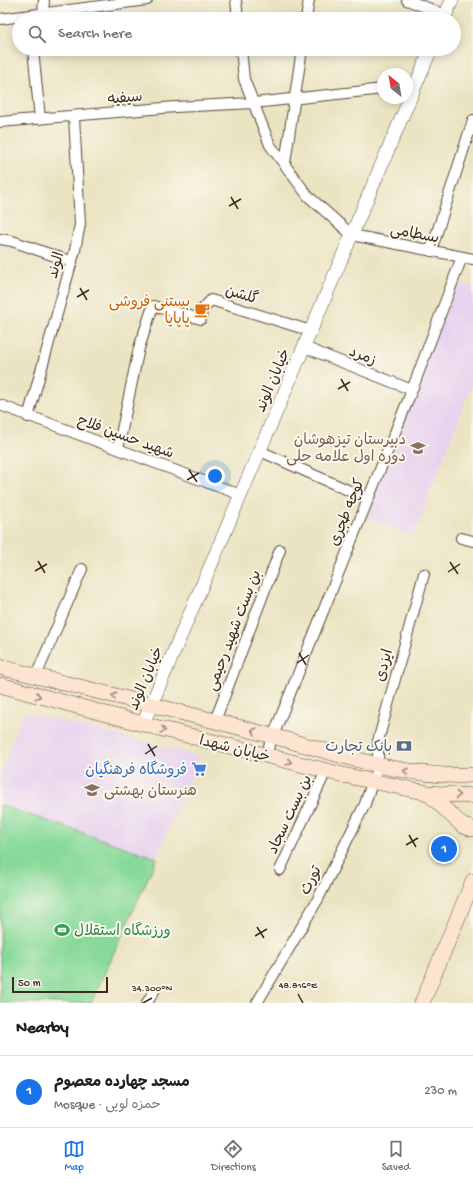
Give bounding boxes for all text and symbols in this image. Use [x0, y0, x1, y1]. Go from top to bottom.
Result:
search box [12, 12, 461, 56]
icon: search [26, 23, 48, 45]
text: Search here [58, 25, 132, 43]
north arrow [377, 68, 413, 104]
street label: سیفیه [107, 88, 143, 109]
street label: بسطامی [389, 221, 441, 249]
street label: الوند [45, 250, 69, 281]
street label: گلشن [223, 280, 261, 309]
place label: بستنی فروشی پاپایا [109, 294, 190, 329]
cafe icon: بستنی فروشی پاپایا [193, 301, 211, 319]
street label: زمرد [346, 343, 379, 370]
street label: خیابان الوند [252, 346, 295, 415]
street label: شهید حسین فلاح [75, 412, 176, 464]
place label: دبیرستان تیزهوشان دوره اول علامه حلی [286, 432, 406, 467]
school or university icon: دبیرستان تیزهوشان دوره اول علامه حلی [409, 439, 427, 457]
your location [205, 466, 225, 486]
street label: کوچه طجری [326, 476, 370, 549]
street label: بن بست شهید رحیمی [204, 568, 266, 694]
street label: خیابان الوند [125, 644, 168, 713]
street label: ایزدی [372, 647, 398, 684]
one-way arrow [34, 691, 41, 699]
one-way arrow [111, 692, 118, 701]
one-way arrow [160, 725, 166, 733]
one-way arrow [250, 727, 257, 736]
street label: خیابان شهدا [197, 732, 272, 767]
bank icon: بانک تجارت [395, 737, 413, 755]
place label: بانک تجارت [325, 739, 392, 757]
one-way arrow [285, 757, 292, 766]
place label: فروشگاه فرهنگیان [85, 760, 187, 780]
supermarket icon: فروشگاه فرهنگیان [190, 760, 208, 778]
one-way arrow [403, 767, 409, 775]
street label: بن بست سجاد [265, 772, 317, 857]
school or university icon: هنرستان بهشتی [83, 781, 101, 799]
place label: هنرستان بهشتی [104, 783, 197, 801]
one-way arrow [454, 790, 461, 799]
pin: 1 [431, 834, 457, 864]
street label: تورث [297, 863, 327, 898]
sports icon: ورزشگاه استقلال [53, 921, 71, 939]
place label: ورزشگاه استقلال [74, 921, 171, 941]
scale bar [12, 975, 108, 994]
text: 50 m [18, 978, 40, 990]
text: 48.816°E [279, 980, 318, 992]
text: 34.300°N [131, 983, 173, 995]
text: Nearby [16, 1019, 69, 1039]
text: مسجد چهارده معصوم [54, 1074, 190, 1092]
text: 1 [26, 1084, 32, 1099]
text: 230 m [424, 1084, 457, 1099]
text: Mosque · حمزه لویی [54, 1098, 161, 1113]
tab: Map [63, 1138, 85, 1174]
tab: Directions [211, 1138, 256, 1174]
tab: Saved [382, 1138, 410, 1174]

